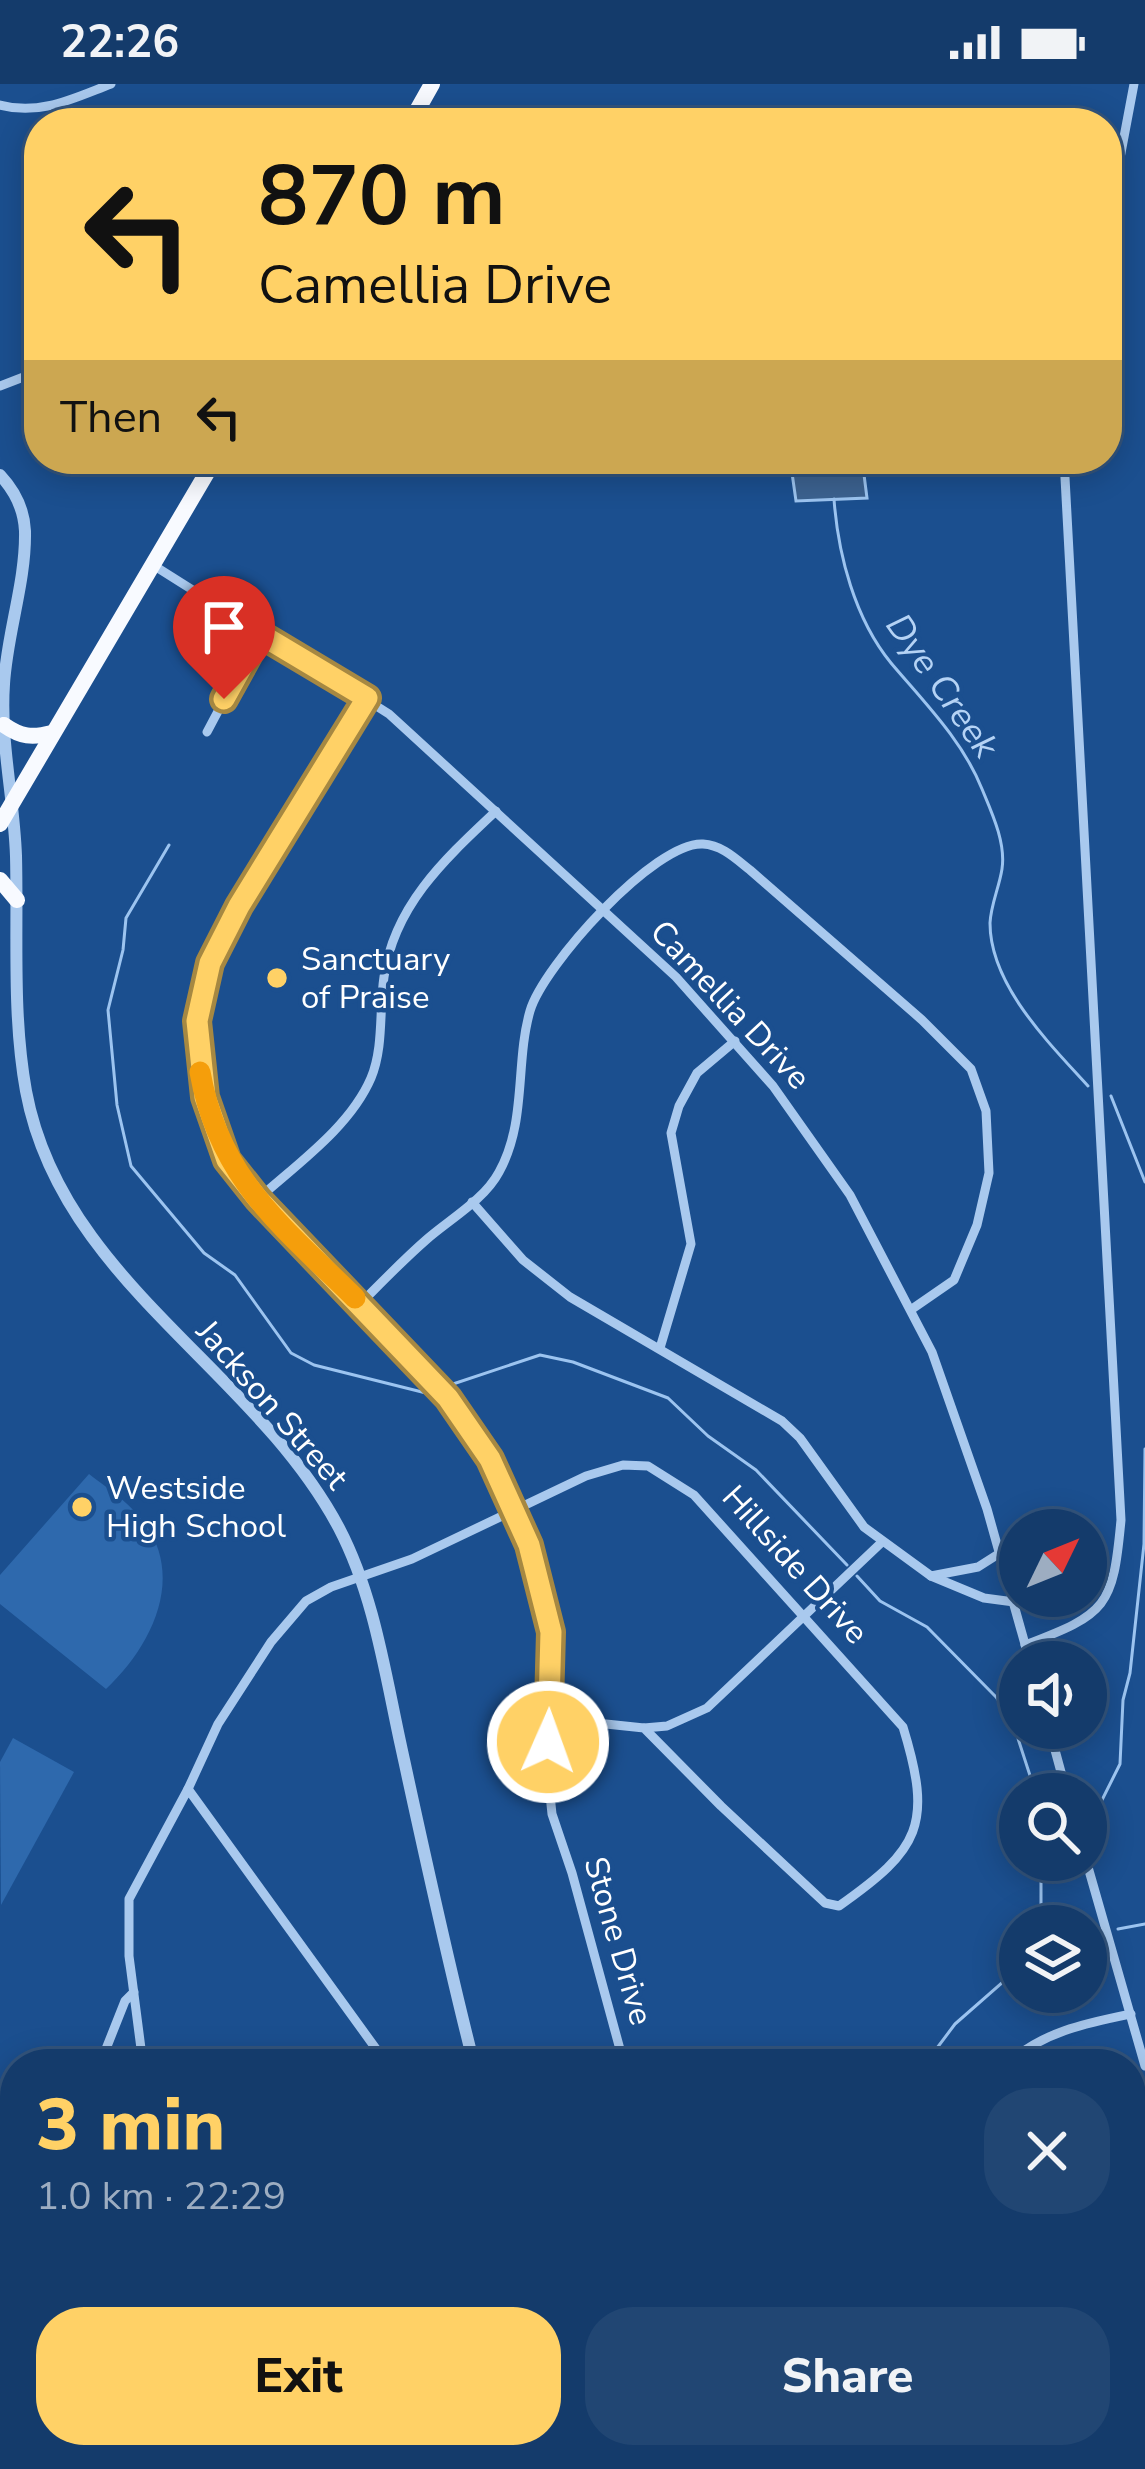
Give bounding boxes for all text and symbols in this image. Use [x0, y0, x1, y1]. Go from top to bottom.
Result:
text: 22:26 [60, 12, 179, 73]
text: 870 m [258, 139, 506, 254]
icon: left [60, 156, 216, 312]
text: Camellia Drive [258, 248, 612, 322]
icon: left [186, 384, 252, 450]
text: Then [60, 387, 162, 448]
pin [173, 576, 275, 699]
icon: arrive [191, 594, 257, 660]
water label: Dye Creek [874, 604, 1010, 769]
street label: Camellia Drive [640, 911, 820, 1099]
place label: Sanctuary of Praise [301, 937, 450, 1020]
marker: Sanctuary of Praise [264, 965, 290, 991]
street label: Jackson Street [185, 1310, 359, 1500]
place label: Westside High School [106, 1466, 286, 1549]
street label: Hillside Drive [712, 1476, 878, 1654]
marker: Westside High School [69, 1494, 95, 1520]
north arrow [999, 1509, 1107, 1617]
map controls [999, 1509, 1107, 2013]
button: sound [999, 1641, 1107, 1749]
position arrow [485, 1679, 611, 1805]
button: search [999, 1773, 1107, 1881]
street label: Stone Drive [573, 1852, 663, 2030]
button: layers [999, 1905, 1107, 2013]
text: 3 min [36, 2076, 225, 2174]
button: close [984, 2088, 1110, 2214]
text: 1.0 km · 22:29 [36, 2170, 286, 2223]
button: Exit [36, 2307, 561, 2445]
button: Share [585, 2307, 1110, 2445]

